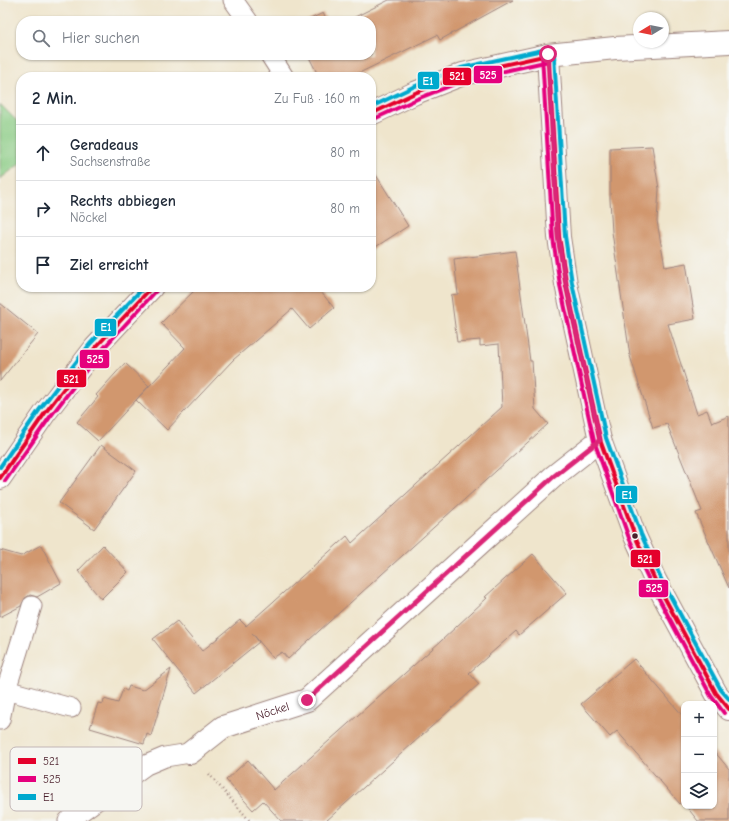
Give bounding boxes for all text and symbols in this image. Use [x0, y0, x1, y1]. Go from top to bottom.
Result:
north arrow [633, 12, 669, 48]
search box [16, 16, 376, 60]
icon: search [30, 27, 52, 49]
text: Hier suchen [62, 29, 140, 47]
route start [539, 45, 557, 63]
line badge: 525 [473, 65, 503, 84]
line badge: 521 [442, 67, 472, 86]
text: 525 [479, 69, 497, 82]
text: 521 [449, 70, 465, 83]
line badge: E1 [417, 71, 440, 90]
text: E1 [423, 75, 433, 88]
text: 2 Min. [32, 89, 77, 108]
text: Zu Fuß · 160 m [274, 91, 360, 106]
text: Geradeaus [70, 136, 138, 154]
icon: ahead [32, 142, 54, 164]
text: 80 m [330, 145, 360, 160]
text: Sachsenstraße [70, 154, 150, 169]
text: Rechts abbiegen [70, 192, 176, 210]
icon: right [32, 198, 54, 220]
text: 80 m [330, 201, 360, 216]
text: Nöckel [70, 210, 107, 225]
icon: arrive [32, 254, 54, 276]
text: Ziel erreicht [70, 256, 148, 274]
line badge: E1 [94, 318, 117, 337]
text: E1 [101, 321, 111, 334]
line badge: 525 [79, 349, 110, 369]
text: 525 [86, 353, 104, 366]
line badge: 521 [56, 369, 87, 388]
text: 521 [63, 373, 79, 386]
line badge: E1 [615, 485, 638, 504]
text: E1 [622, 489, 632, 502]
unlabelled marker [630, 531, 640, 541]
line badge: 521 [630, 549, 661, 568]
text: 521 [637, 553, 653, 566]
line badge: 525 [638, 579, 669, 598]
text: 525 [645, 582, 663, 595]
route end [298, 691, 316, 709]
street label: Nöckel [254, 699, 291, 723]
map controls [681, 701, 717, 809]
button: + [681, 701, 717, 737]
button: − [681, 737, 717, 773]
legend [10, 747, 142, 811]
text: 521 [43, 755, 59, 768]
text: 525 [43, 773, 61, 786]
button: layers [681, 773, 717, 809]
text: E1 [43, 791, 54, 804]

